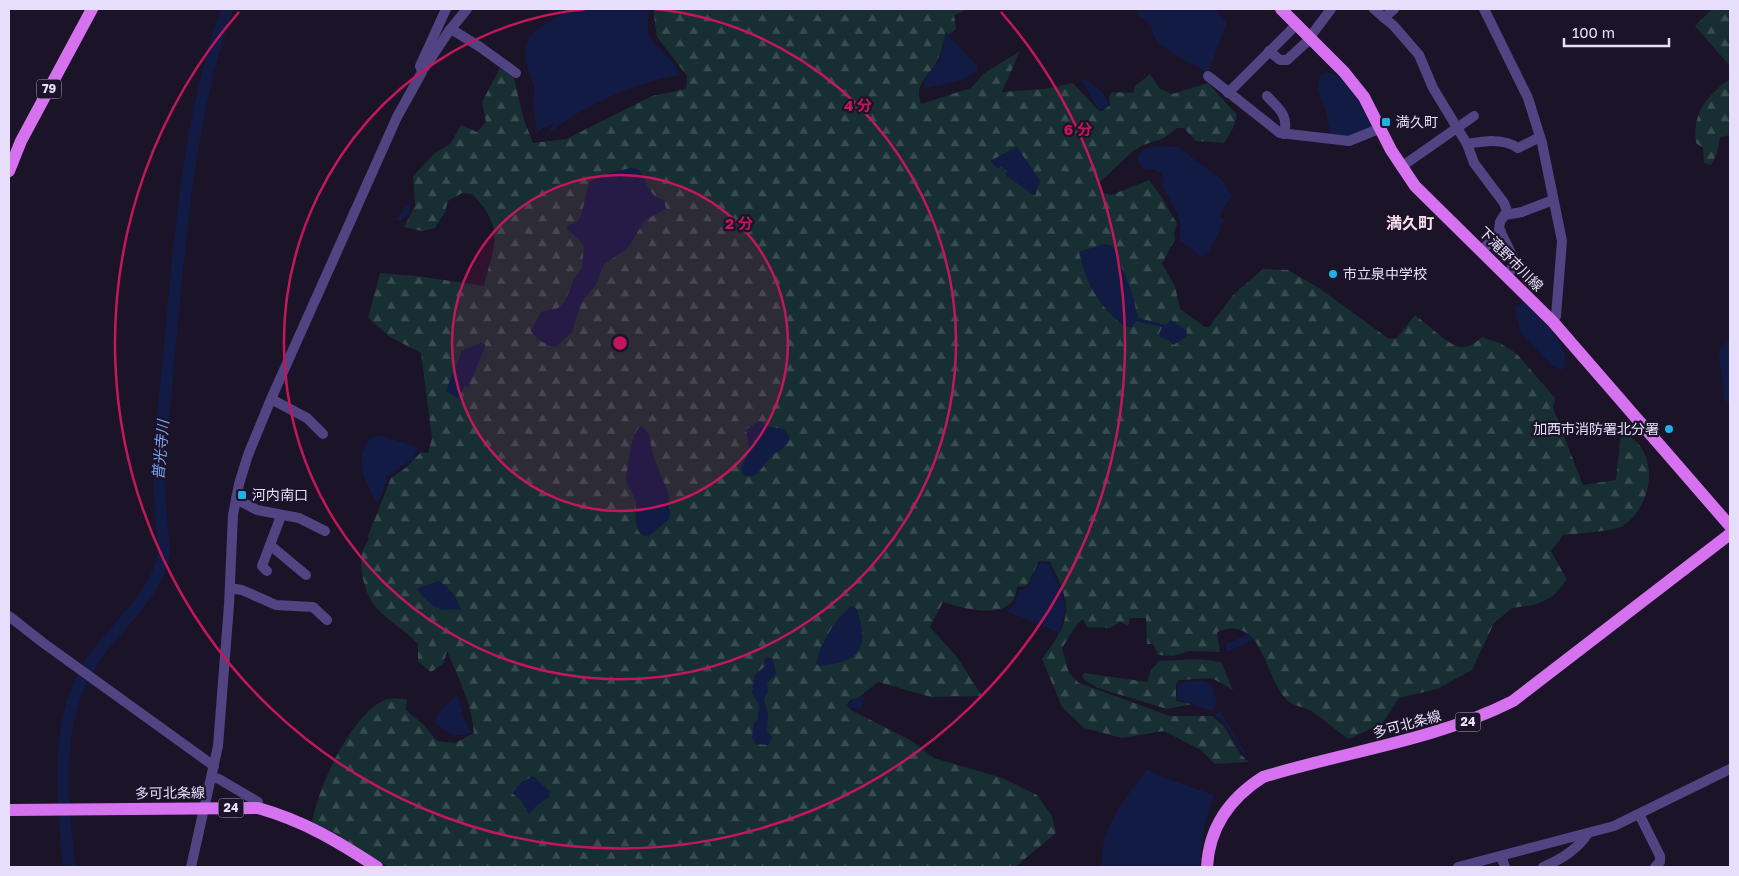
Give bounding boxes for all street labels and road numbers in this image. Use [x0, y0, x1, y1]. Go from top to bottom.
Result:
road number: 79 [36, 80, 62, 98]
street label: 下滝野市川線 [1476, 223, 1547, 294]
street label: 多可北条線 [1371, 706, 1443, 741]
road number: 24 [1456, 712, 1480, 732]
street label: 多可北条線 [135, 783, 205, 802]
road number: 24 [218, 798, 244, 818]

